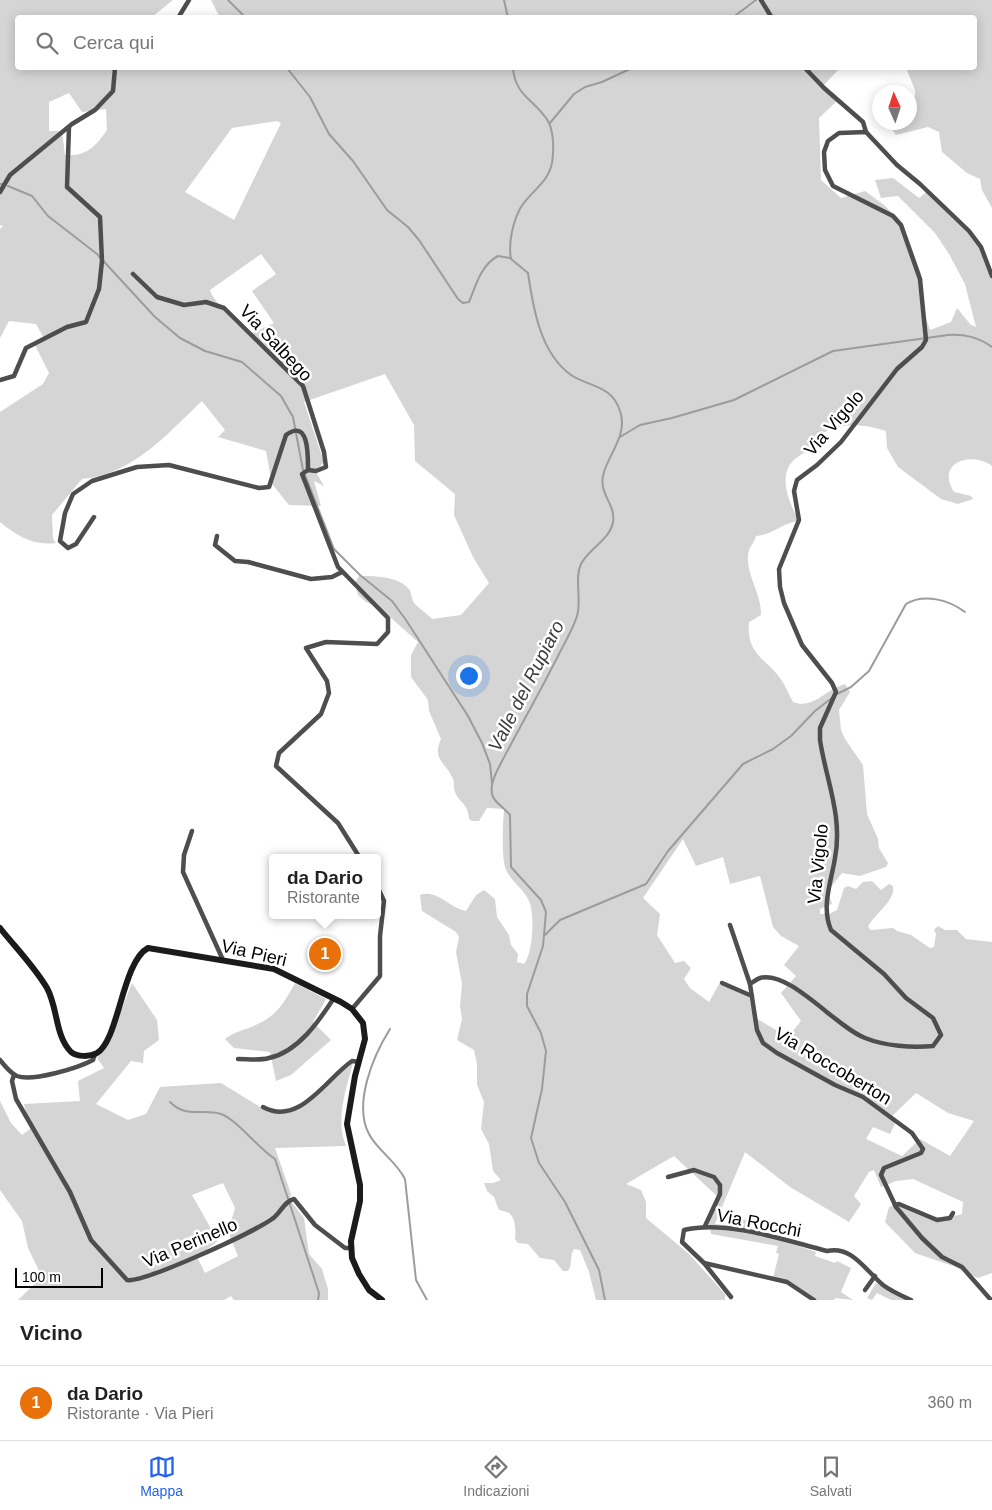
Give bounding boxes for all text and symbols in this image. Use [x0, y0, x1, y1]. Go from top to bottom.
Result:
search box [15, 15, 977, 70]
icon: search [33, 29, 61, 57]
text: Cerca qui [73, 32, 154, 53]
north arrow [872, 85, 917, 130]
street label: Via Salbego [236, 301, 316, 385]
street label: Via Vigolo [800, 386, 868, 460]
water label: Valle del Rupiaro [484, 617, 568, 755]
your location [456, 663, 482, 689]
street label: Via Vigolo [804, 823, 832, 905]
popup [269, 854, 381, 919]
text: da Dario [287, 867, 363, 888]
text: Ristorante [287, 889, 360, 906]
pin: 1 [309, 935, 341, 973]
street label: Via Pieri [219, 936, 289, 970]
street label: Via Roccoberton [771, 1023, 895, 1109]
street label: Via Rocchi [715, 1205, 803, 1241]
street label: Via Perinello [140, 1214, 240, 1272]
scale bar [15, 1265, 102, 1288]
text: 100 m [22, 1269, 61, 1285]
text: Vicino [20, 1321, 83, 1344]
text: da Dario [67, 1383, 143, 1404]
text: 1 [32, 1394, 40, 1411]
text: 360 m [928, 1394, 972, 1411]
text: Ristorante · Via Pieri [67, 1405, 213, 1422]
tab: Mappa [140, 1453, 183, 1499]
tab: Indicazioni [463, 1453, 529, 1499]
tab: Salvati [810, 1453, 852, 1499]

